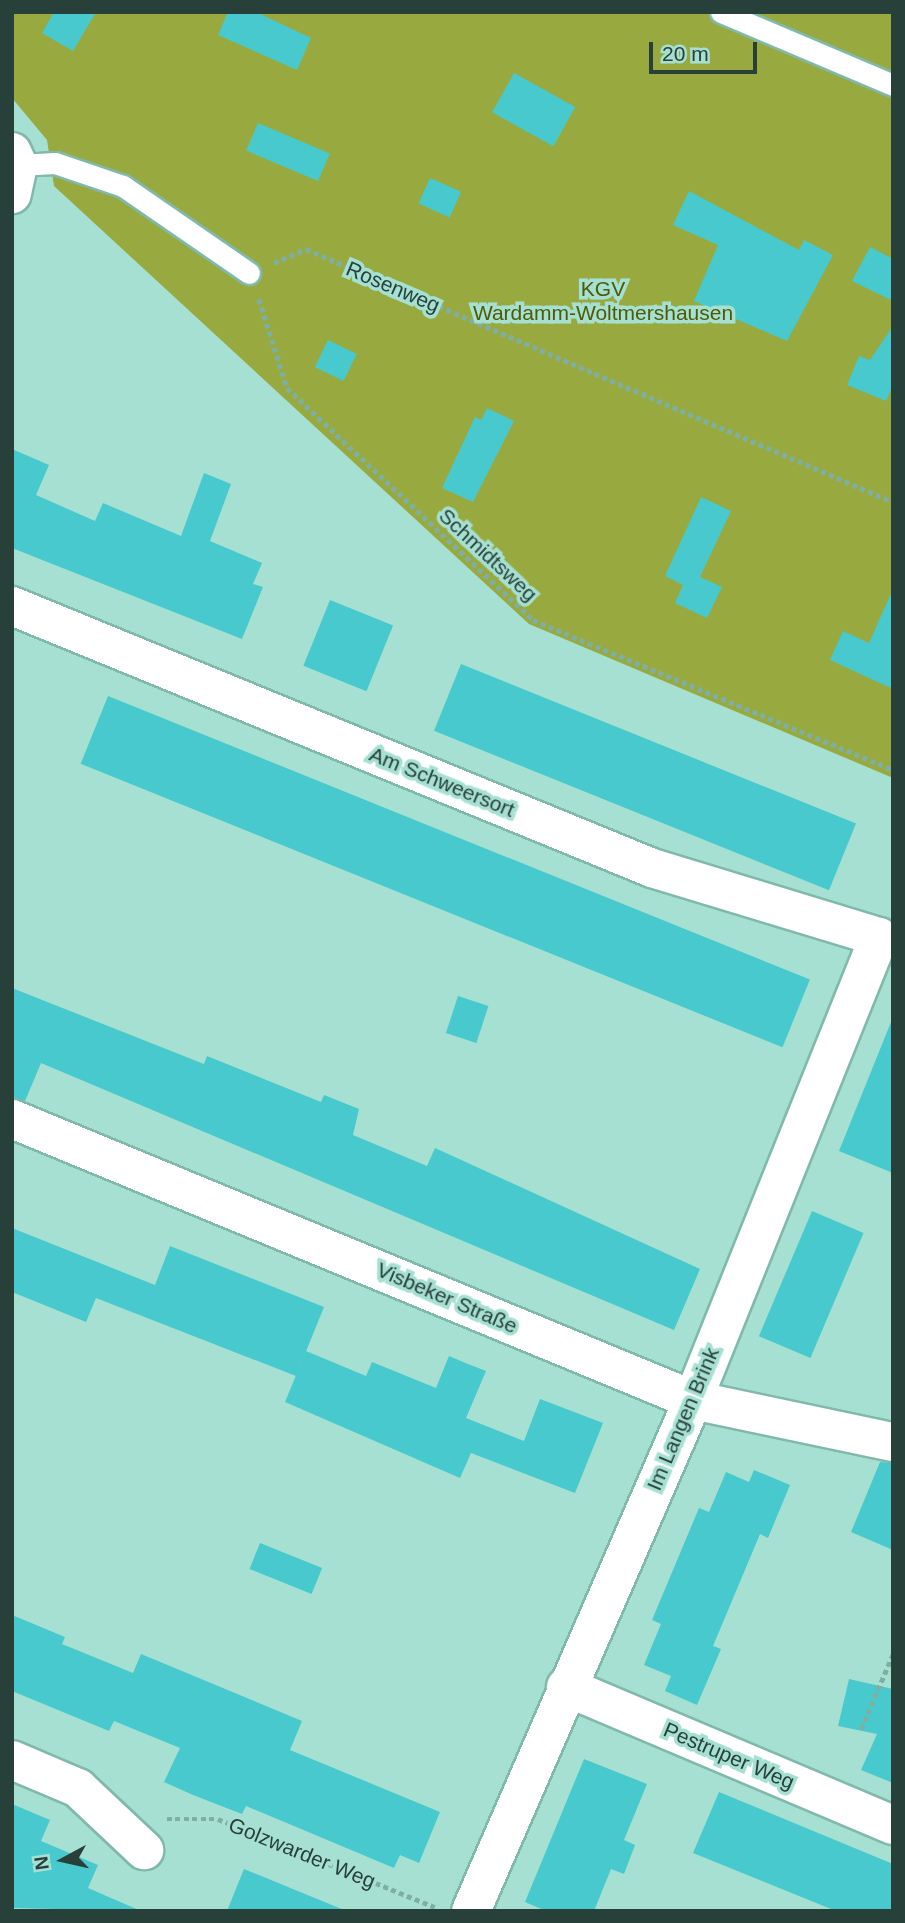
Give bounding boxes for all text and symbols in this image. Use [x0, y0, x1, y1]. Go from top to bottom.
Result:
scale bar [653, 28, 762, 72]
text: 20 m [662, 42, 709, 65]
street label: Rosenweg [342, 256, 444, 318]
park label: KGV Wardamm-Woltmershausen [473, 276, 733, 326]
street label: Schmidtsweg [434, 503, 542, 607]
street label: Am Schweersort [366, 741, 518, 823]
street label: Visbeker Straße [373, 1257, 521, 1339]
street label: Im Langen Brink [642, 1344, 724, 1494]
street label: Pestruper Weg [660, 1717, 798, 1795]
street label: Golzwarder Weg [225, 1812, 379, 1894]
north arrow [28, 1825, 98, 1895]
text: N [30, 1855, 53, 1871]

